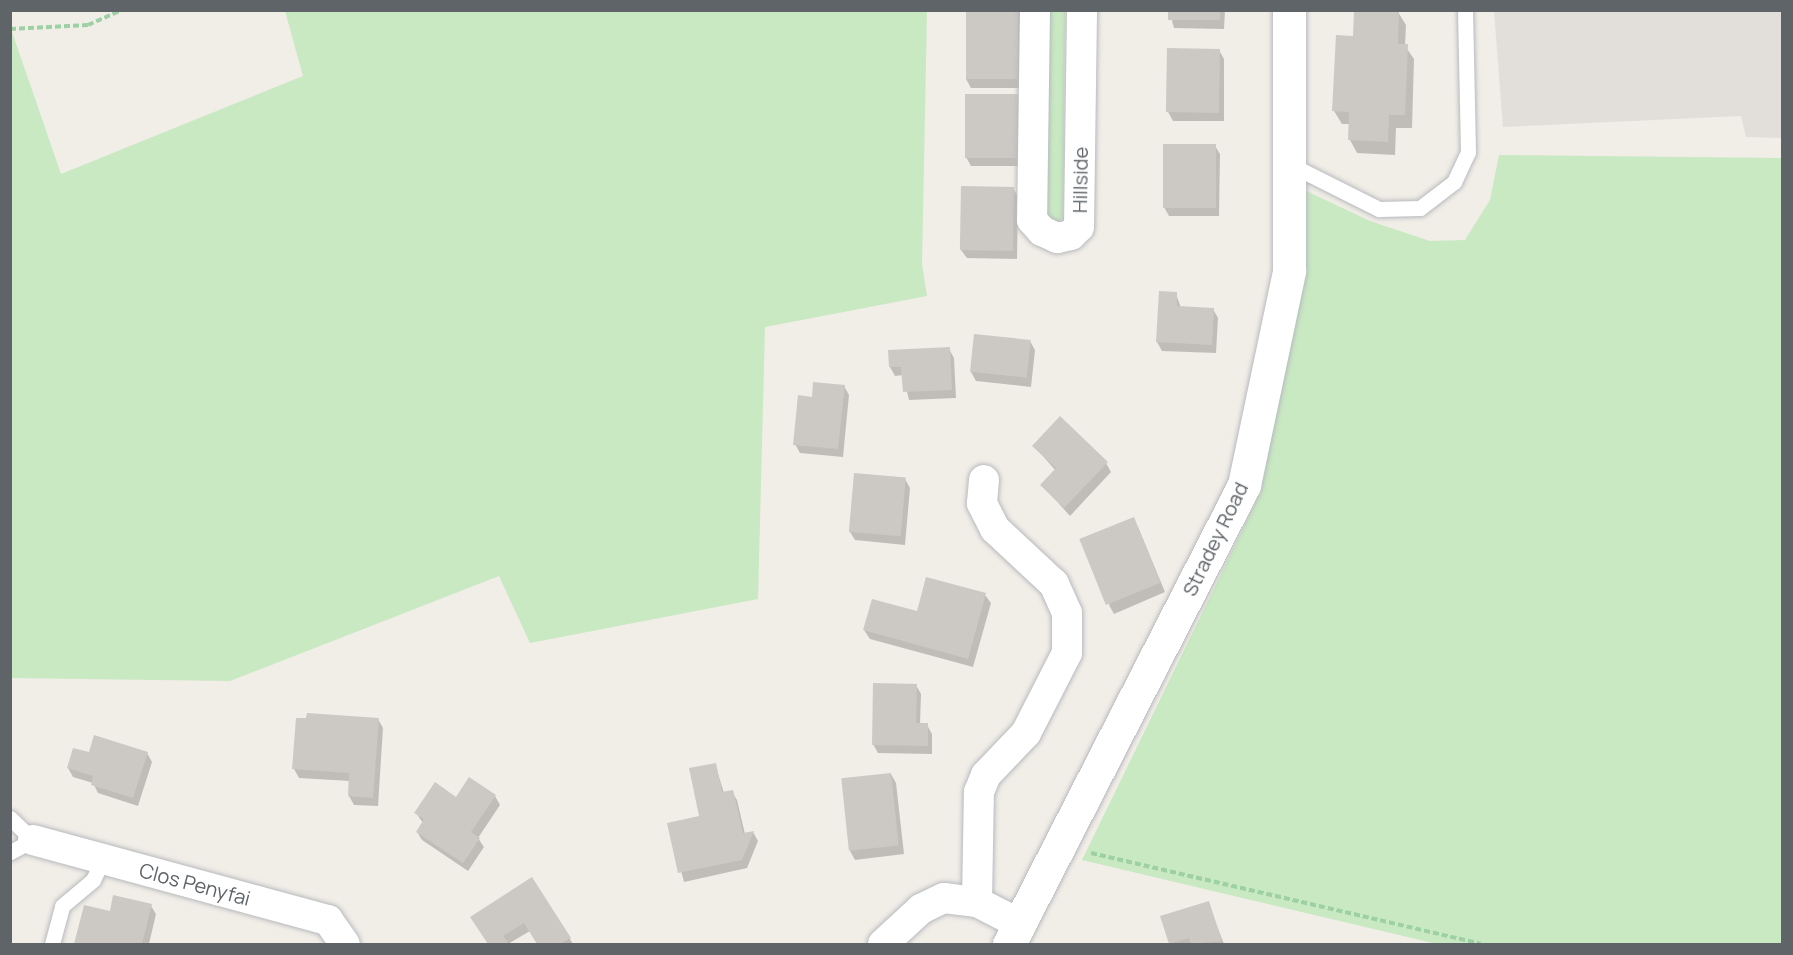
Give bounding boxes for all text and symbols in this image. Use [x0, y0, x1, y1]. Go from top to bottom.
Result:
street label: Hillside [1067, 147, 1093, 213]
street label: Stradey Road [1177, 478, 1253, 600]
street label: Clos Penyfai [137, 858, 253, 910]

